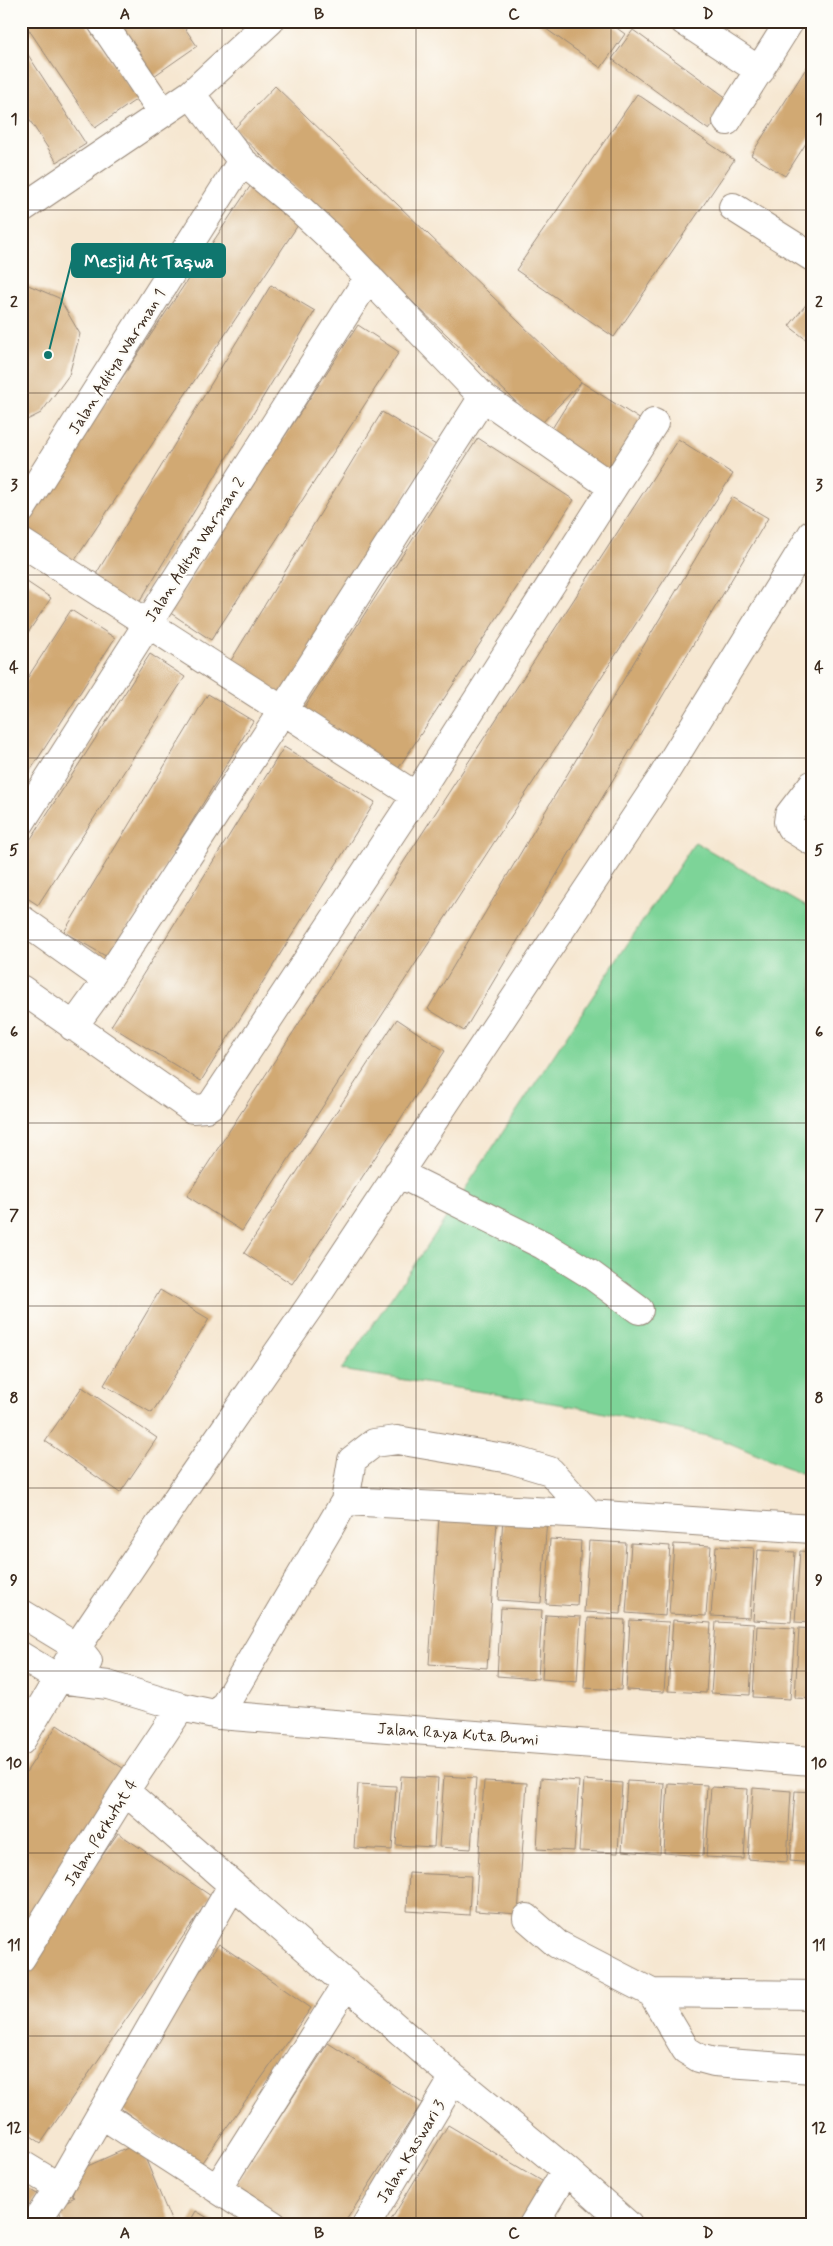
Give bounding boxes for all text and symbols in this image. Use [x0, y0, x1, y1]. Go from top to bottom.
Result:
text: A [120, 4, 130, 25]
text: B [314, 4, 324, 25]
text: C [508, 4, 520, 25]
text: D [702, 4, 714, 25]
text: 1 [10, 109, 18, 130]
text: 1 [815, 109, 823, 130]
callout: Mesjid At Taqwa [72, 244, 225, 277]
text: Mesjid At Taqwa [84, 250, 214, 274]
street label: Jalan Aditya Warman 1 [64, 285, 171, 438]
text: 2 [10, 292, 18, 313]
text: 2 [815, 292, 823, 313]
street label: Jalan Aditya Warman 2 [141, 473, 250, 626]
text: 3 [10, 475, 18, 496]
text: 3 [815, 475, 823, 496]
text: 4 [9, 657, 19, 678]
text: 4 [814, 657, 824, 678]
text: 5 [9, 840, 19, 861]
text: 5 [814, 840, 824, 861]
text: 6 [10, 1022, 18, 1043]
text: 6 [815, 1022, 823, 1043]
text: 7 [9, 1205, 19, 1226]
text: 7 [814, 1205, 824, 1226]
text: 8 [9, 1388, 19, 1409]
text: 8 [814, 1388, 824, 1409]
text: 9 [10, 1570, 18, 1591]
text: 9 [815, 1570, 823, 1591]
street label: Jalan Raya Kuta Bumi [377, 1718, 539, 1751]
text: 10 [6, 1753, 22, 1774]
text: 10 [811, 1753, 827, 1774]
street label: Jalan Perkutut 4 [60, 1775, 143, 1890]
text: 11 [7, 1935, 21, 1956]
text: 11 [812, 1935, 826, 1956]
street label: Jalan Kaswari 3 [372, 2096, 450, 2207]
text: 12 [6, 2118, 22, 2139]
text: 12 [811, 2118, 827, 2139]
text: A [120, 2223, 130, 2244]
text: B [314, 2223, 324, 2244]
text: C [508, 2223, 520, 2244]
text: D [702, 2223, 714, 2244]

